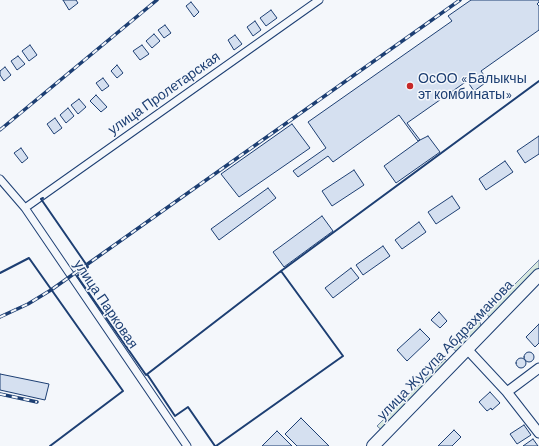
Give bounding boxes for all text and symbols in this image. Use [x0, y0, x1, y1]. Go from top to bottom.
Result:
street label: улица Пролетарская [105, 48, 223, 138]
place label: ОсОО «Балыкчы эт комбинаты» [418, 70, 527, 102]
marker: ОсОО «Балыкчы эт комбинаты» [405, 81, 415, 91]
street label: улица Парковая [70, 256, 142, 352]
street label: улица Жусупа Абдрахманова [373, 276, 517, 424]

